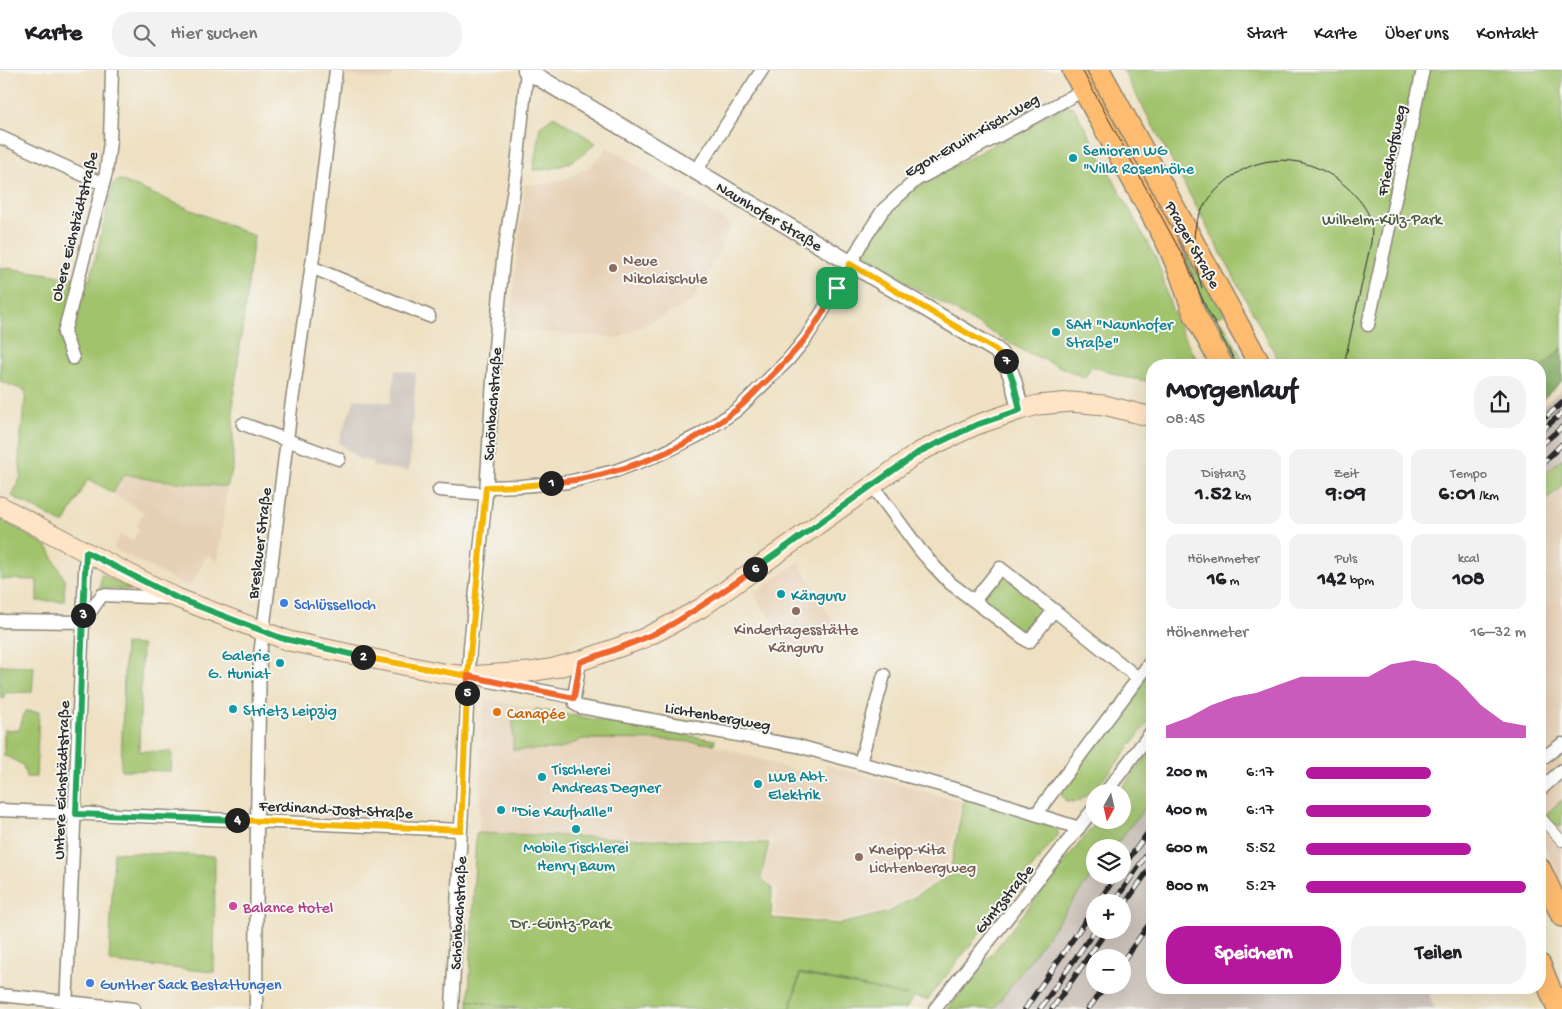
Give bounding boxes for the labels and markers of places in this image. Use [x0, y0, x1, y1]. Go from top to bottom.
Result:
place label: Senioren WG "Villa Rosenhöhe [1083, 143, 1195, 180]
marker: Senioren WG "Villa Rosenhöhe [1067, 152, 1079, 164]
place label: Neue Nikolaischule [623, 253, 708, 290]
marker: Neue Nikolaischule [607, 262, 619, 274]
pin [816, 267, 858, 309]
place label: SAH "Naunhofer Straße" [1066, 317, 1174, 354]
marker: SAH "Naunhofer Straße" [1050, 326, 1062, 338]
pin: 7 [994, 348, 1018, 374]
pin: 1 [538, 470, 564, 496]
pin: 6 [742, 556, 768, 582]
marker: Känguru [775, 588, 787, 600]
place label: Känguru [791, 588, 847, 607]
marker: Schlüsselloch [278, 597, 290, 609]
place label: Schlüsselloch [294, 597, 376, 616]
pin: 3 [70, 602, 96, 628]
marker: Kindertagesstätte Känguru [790, 605, 802, 617]
place label: Kindertagesstätte Känguru [734, 622, 859, 659]
pin: 2 [350, 644, 376, 670]
place label: Galerie G. Huniat [208, 648, 271, 685]
marker: Galerie G. Huniat [274, 657, 286, 669]
pin: 5 [454, 680, 480, 706]
marker: Strietz Leipzig [227, 703, 239, 715]
place label: Strietz Leipzig [243, 703, 337, 722]
marker: Canapée [491, 706, 503, 718]
place label: Canapée [507, 706, 566, 725]
place label: Tischlerei Andreas Degner [551, 762, 662, 799]
place label: LWB Abt. Elektrik [768, 769, 829, 806]
marker: Tischlerei Andreas Degner [536, 771, 548, 783]
marker: LWB Abt. Elektrik [752, 778, 764, 790]
marker: "Die Kaufhalle" [495, 804, 507, 816]
place label: "Die Kaufhalle" [511, 804, 613, 823]
pin: 4 [224, 808, 250, 832]
marker: Mobile Tischlerei Henry Baum [570, 823, 582, 835]
place label: Mobile Tischlerei Henry Baum [523, 840, 629, 877]
place label: Kneipp-Kita Lichtenbergweg [869, 842, 976, 879]
marker: Kneipp-Kita Lichtenbergweg [853, 851, 865, 863]
marker: Balance Hotel [227, 900, 239, 912]
place label: Balance Hotel [242, 900, 333, 919]
marker: Gunther Sack Bestattungen [84, 977, 96, 989]
place label: Gunther Sack Bestattungen [100, 977, 282, 996]

